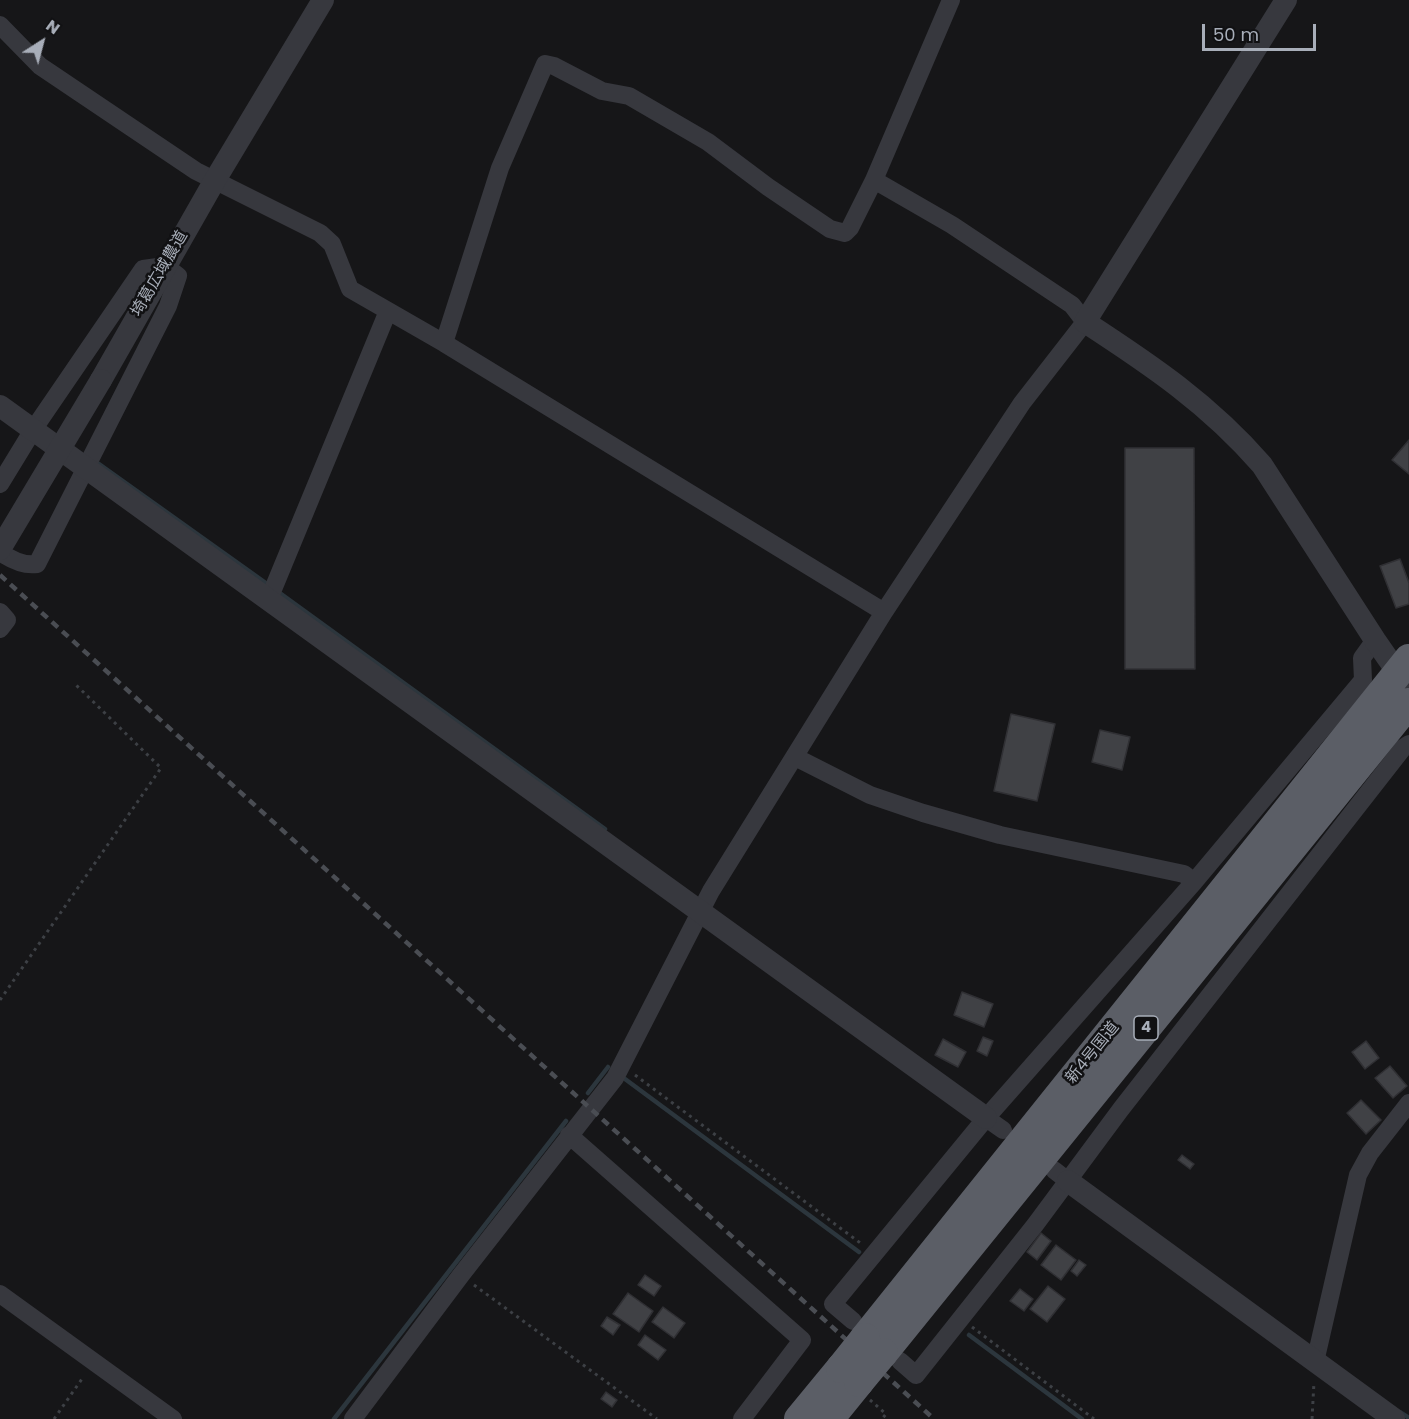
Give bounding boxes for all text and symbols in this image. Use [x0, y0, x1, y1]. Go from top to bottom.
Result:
north arrow [12, 12, 72, 72]
scale bar [1205, 12, 1319, 50]
text: N [41, 14, 65, 40]
text: 50 m [1213, 22, 1259, 47]
street label: 埼葛広域農道 [128, 228, 192, 320]
road number: 4 [1134, 1016, 1158, 1040]
street label: 新4号国道 [1062, 1018, 1124, 1088]

